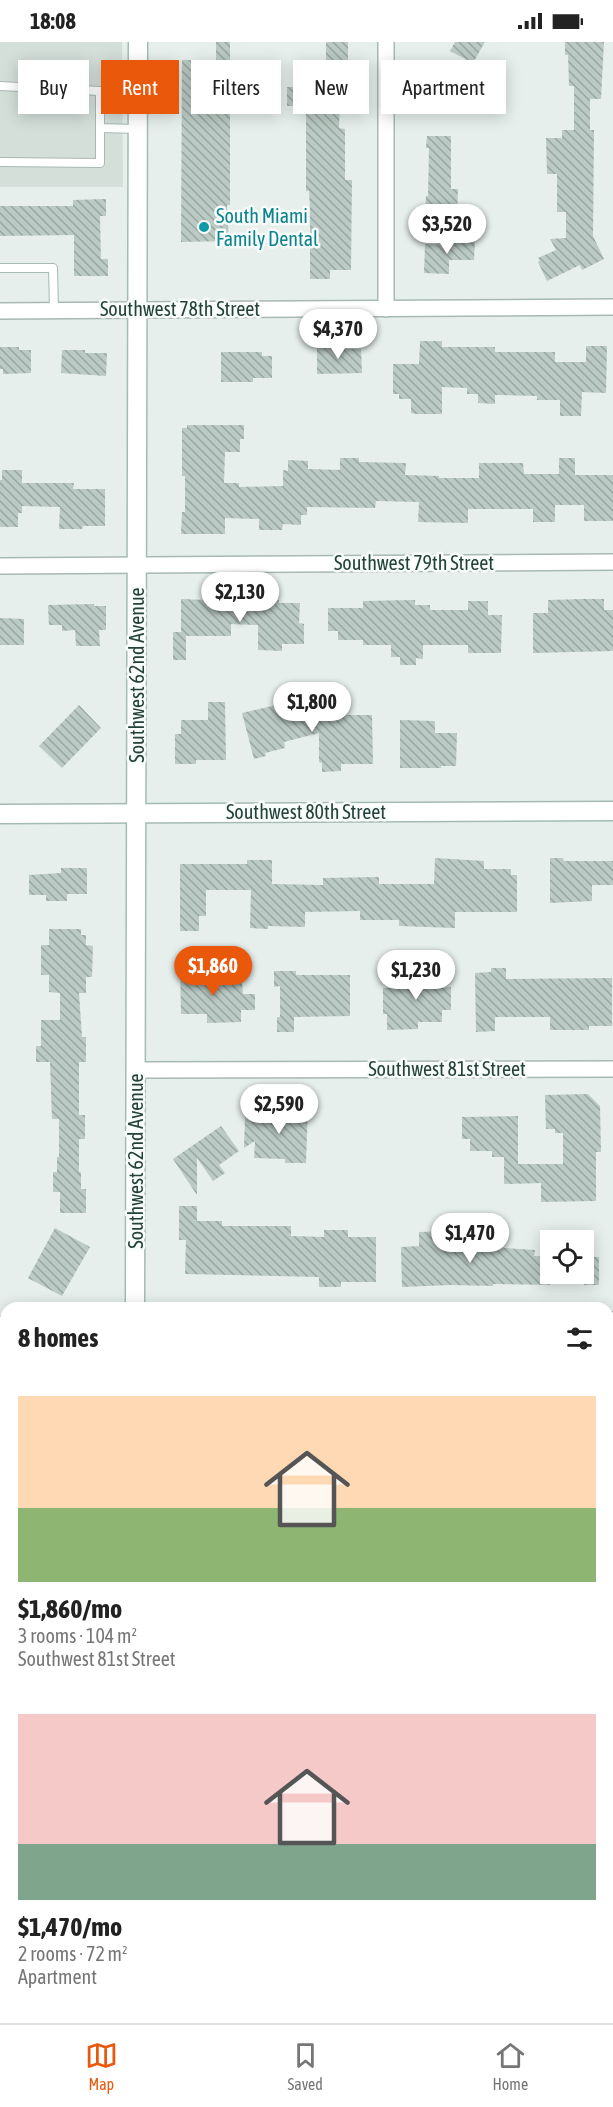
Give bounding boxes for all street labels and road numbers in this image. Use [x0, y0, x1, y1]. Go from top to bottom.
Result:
street label: Southwest 78th Street [100, 297, 260, 320]
street label: Southwest 79th Street [334, 551, 494, 574]
street label: Southwest 62nd Avenue [125, 587, 148, 763]
street label: Southwest 80th Street [226, 800, 386, 823]
street label: Southwest 81st Street [368, 1057, 526, 1080]
street label: Southwest 62nd Avenue [124, 1073, 147, 1249]

